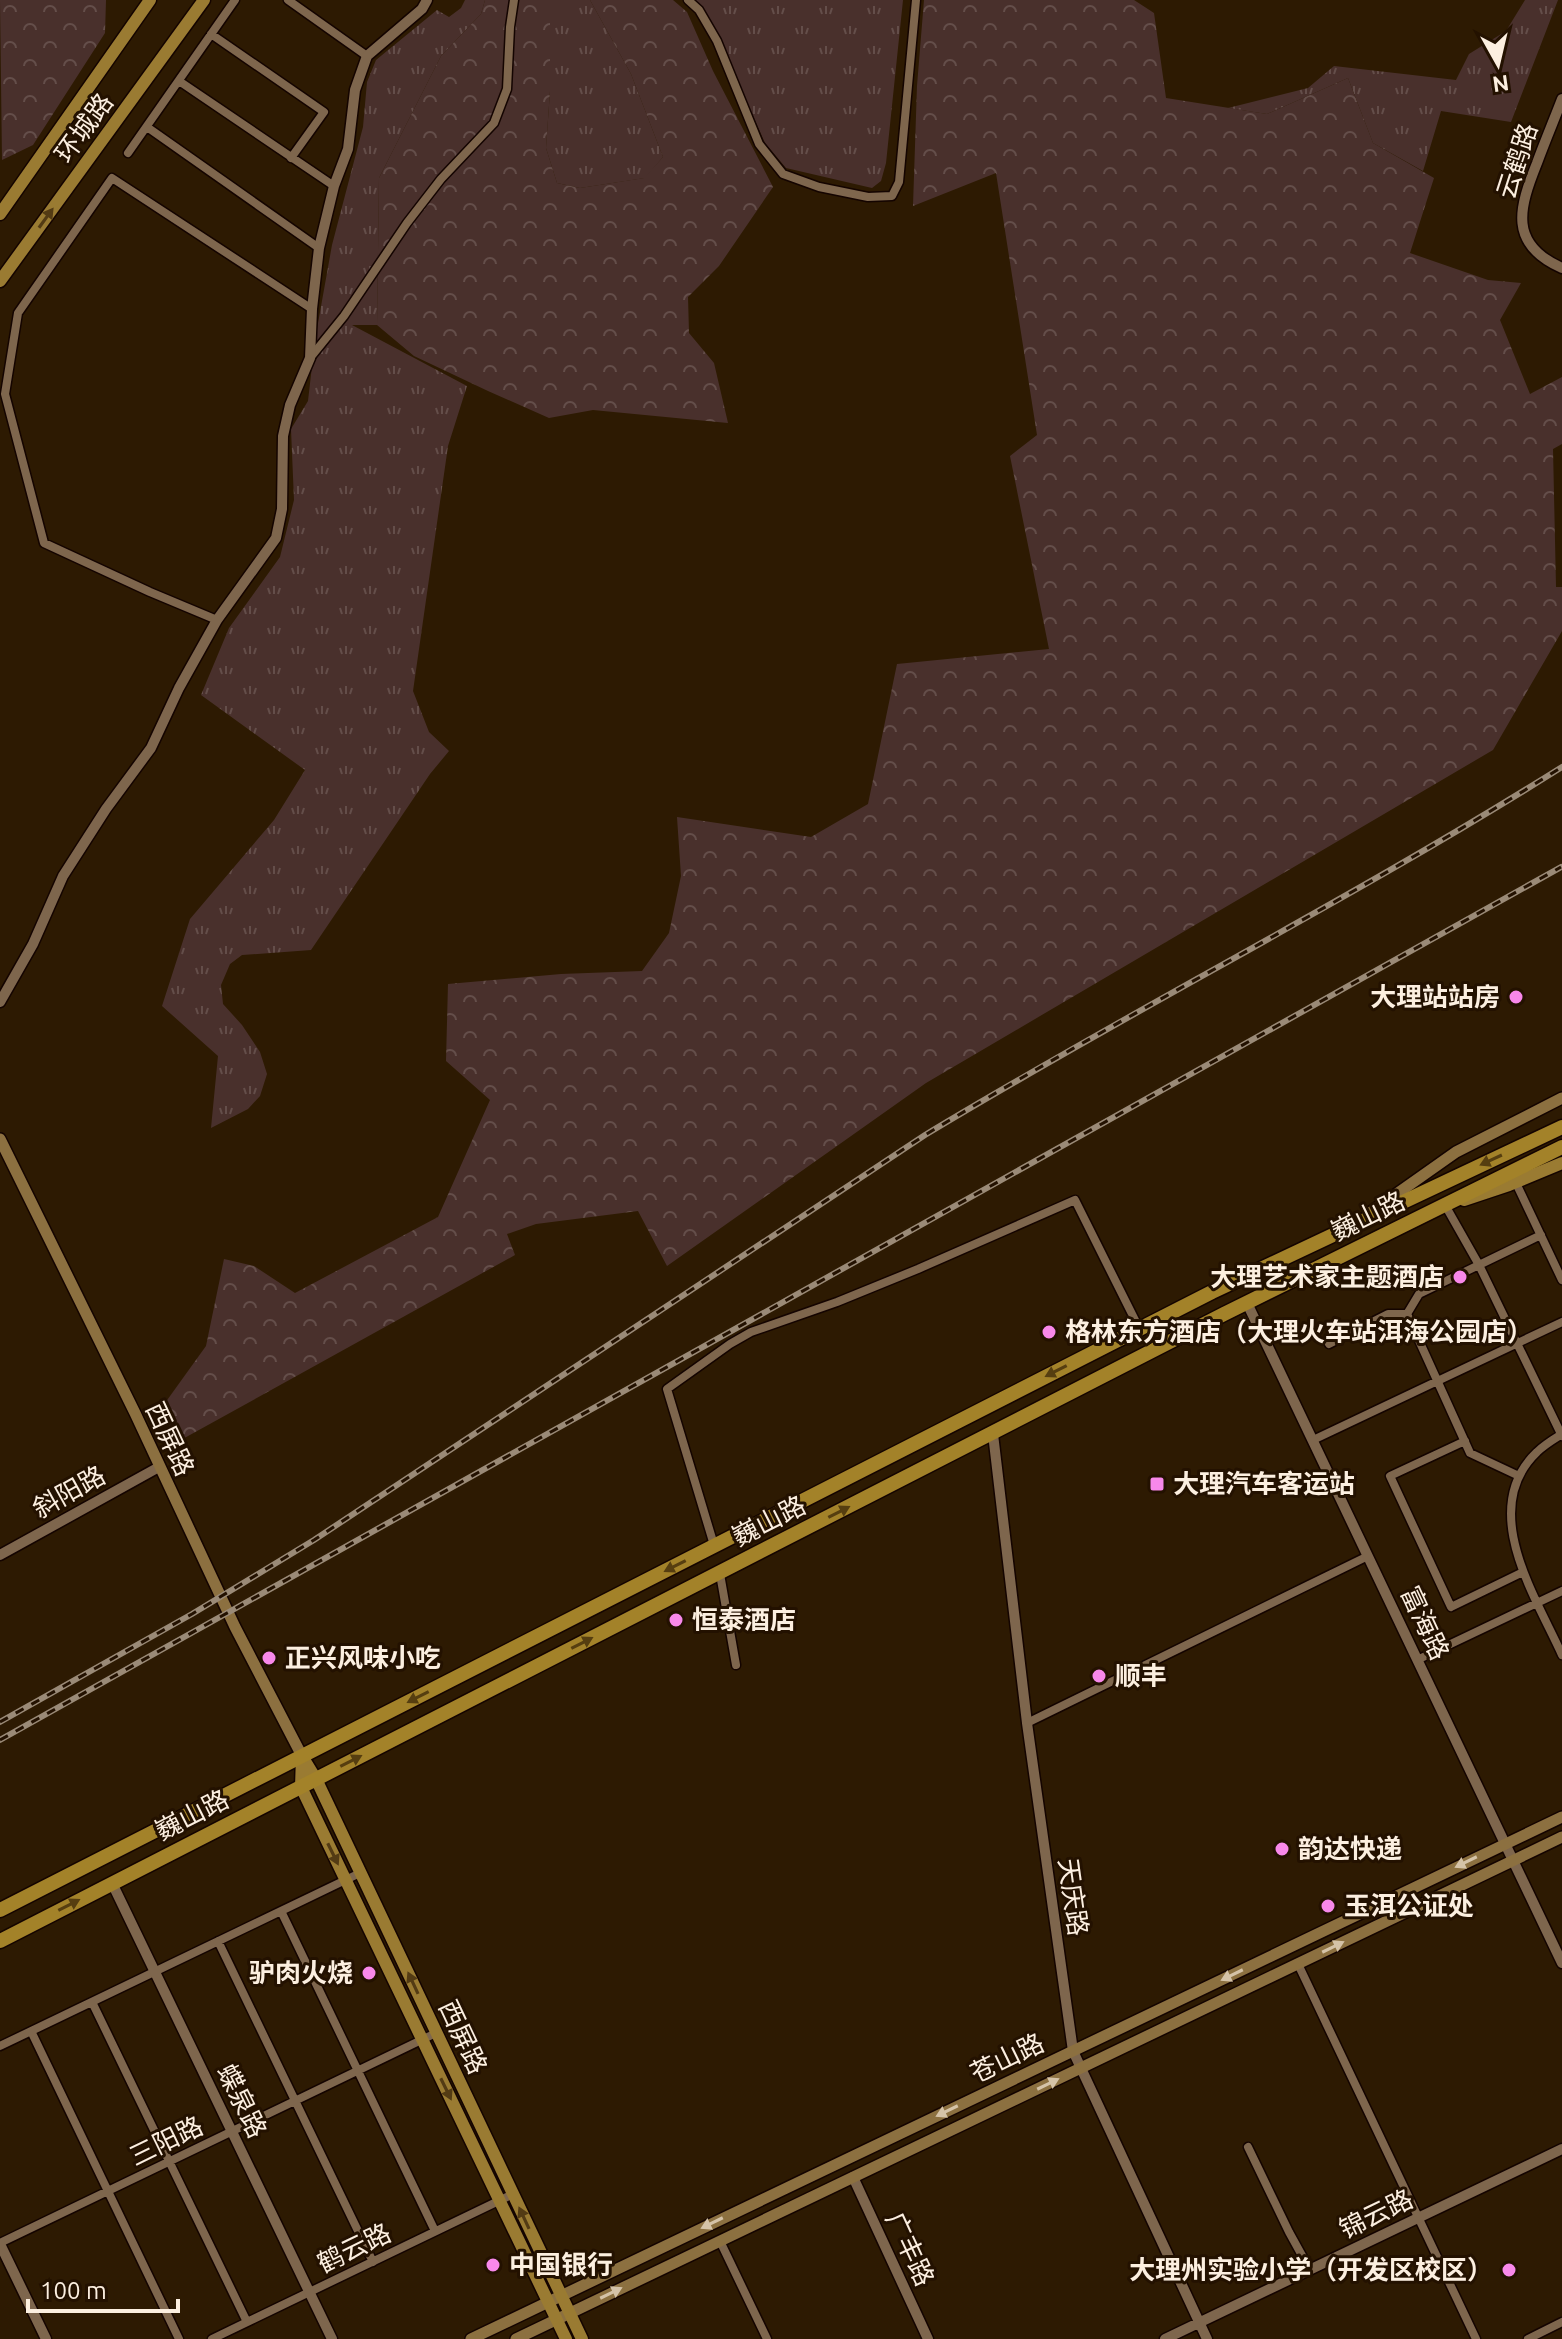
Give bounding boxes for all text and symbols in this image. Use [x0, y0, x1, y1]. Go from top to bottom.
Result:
north arrow [1458, 24, 1538, 104]
text: N [1491, 71, 1511, 98]
street label: 环城路 [49, 88, 118, 168]
street label: 云鹤路 [1491, 119, 1542, 202]
one-way arrow [38, 207, 54, 229]
place label: 大理站站房 [1370, 982, 1500, 1011]
marker: 大理站站房 [1507, 988, 1525, 1006]
one-way arrow [1480, 1153, 1503, 1167]
street label: 巍山路 [1326, 1185, 1409, 1246]
place label: 大理艺术家主题酒店 [1210, 1262, 1444, 1291]
marker: 大理艺术家主题酒店 [1451, 1268, 1469, 1286]
place label: 格林东方酒店（大理火车站洱海公园店） [1065, 1317, 1533, 1346]
marker: 格林东方酒店（大理火车站洱海公园店） [1040, 1323, 1058, 1341]
one-way arrow [1044, 1364, 1067, 1378]
street label: 西屏路 [141, 1397, 200, 1480]
street label: 斜阳路 [28, 1460, 110, 1523]
place label: 大理汽车客运站 [1173, 1469, 1355, 1498]
marker: 大理汽车客运站 [1148, 1475, 1166, 1493]
street label: 巍山路 [727, 1490, 810, 1551]
one-way arrow [828, 1506, 851, 1519]
one-way arrow [663, 1559, 686, 1572]
street label: 富海路 [1396, 1581, 1455, 1664]
place label: 恒泰酒店 [692, 1605, 796, 1634]
marker: 恒泰酒店 [667, 1611, 685, 1629]
one-way arrow [571, 1636, 594, 1650]
place label: 正兴风味小吃 [285, 1643, 441, 1672]
marker: 正兴风味小吃 [260, 1649, 278, 1667]
place label: 顺丰 [1115, 1661, 1167, 1690]
marker: 顺丰 [1090, 1667, 1108, 1685]
one-way arrow [407, 1690, 430, 1703]
one-way arrow [339, 1755, 362, 1768]
street label: 巍山路 [150, 1784, 233, 1845]
place label: 韵达快递 [1298, 1834, 1402, 1863]
marker: 韵达快递 [1273, 1840, 1291, 1858]
one-way arrow [326, 1843, 340, 1866]
street label: 天庆路 [1054, 1856, 1093, 1938]
one-way arrow [1455, 1856, 1478, 1869]
place label: 玉洱公证处 [1344, 1891, 1474, 1920]
marker: 玉洱公证处 [1319, 1897, 1337, 1915]
one-way arrow [58, 1898, 81, 1911]
one-way arrow [1321, 1940, 1344, 1954]
place label: 驴肉火烧 [249, 1958, 353, 1987]
marker: 驴肉火烧 [360, 1964, 378, 1982]
one-way arrow [1220, 1968, 1244, 1982]
one-way arrow [406, 1972, 420, 1995]
street label: 西屏路 [434, 1995, 493, 2078]
street label: 苍山路 [965, 2027, 1048, 2088]
street label: 蝶泉路 [212, 2059, 273, 2142]
one-way arrow [439, 2077, 453, 2100]
one-way arrow [1036, 2077, 1059, 2091]
one-way arrow [935, 2104, 959, 2118]
street label: 三阳路 [124, 2110, 207, 2171]
street label: 锦云路 [1334, 2183, 1417, 2244]
one-way arrow [517, 2206, 531, 2230]
street label: 广丰路 [881, 2207, 940, 2290]
one-way arrow [701, 2216, 724, 2230]
street label: 鹤云路 [312, 2217, 395, 2278]
place label: 中国银行 [509, 2250, 613, 2279]
place label: 大理州实验小学（开发区校区） [1129, 2255, 1493, 2284]
marker: 中国银行 [484, 2256, 502, 2274]
marker: 大理州实验小学（开发区校区） [1500, 2261, 1518, 2279]
scale bar [28, 2263, 178, 2313]
text: 100 m [40, 2277, 107, 2304]
one-way arrow [600, 2286, 623, 2300]

